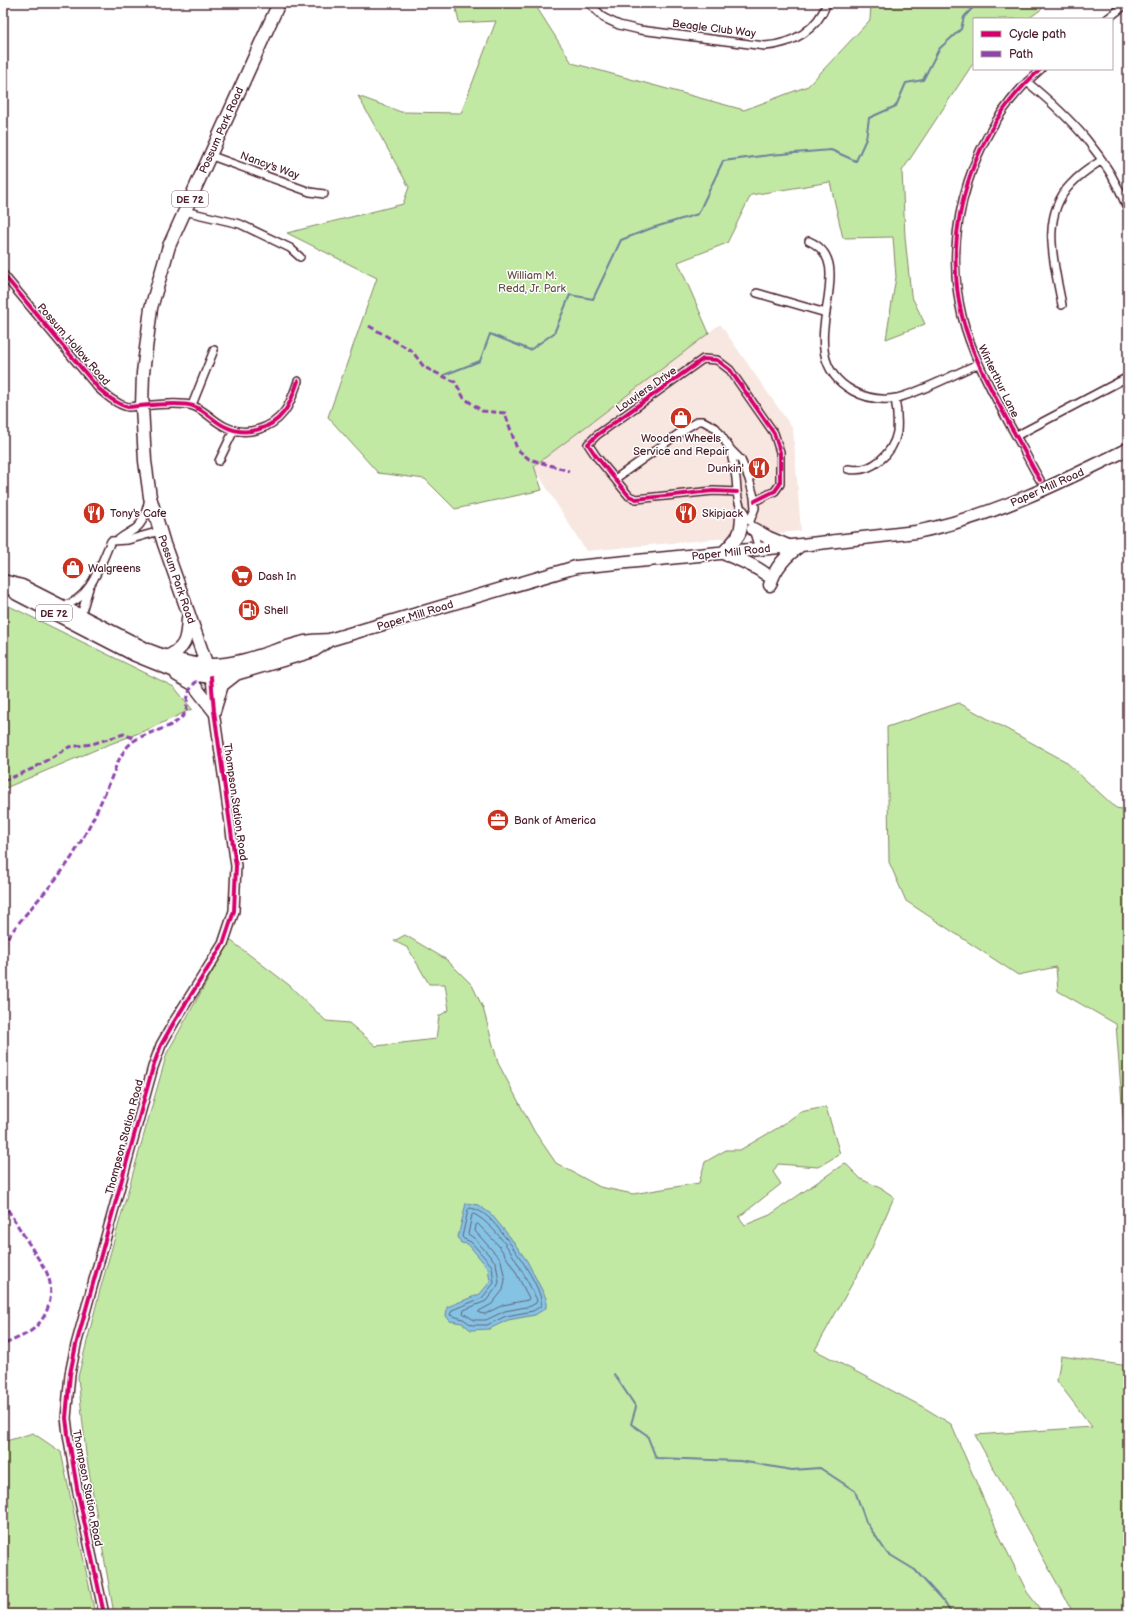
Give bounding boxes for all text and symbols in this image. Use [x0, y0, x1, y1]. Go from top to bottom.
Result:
street label: Beagle Club Way [671, 17, 757, 40]
legend [973, 18, 1113, 70]
text: Cycle path [1009, 27, 1066, 42]
text: Path [1009, 47, 1034, 62]
street label: Possum Park Road [197, 85, 246, 176]
street label: Nancy's Way [239, 149, 301, 182]
road number: DE 72 [172, 191, 208, 207]
park label: William M. Redd, Jr. Park [498, 269, 567, 295]
street label: Possum Hollow Road [35, 301, 113, 388]
street label: Winterthur Lane [975, 343, 1022, 420]
street label: Louviers Drive [614, 363, 679, 415]
shop icon: Wooden Wheels Service and Repair [668, 405, 694, 431]
place label: Wooden Wheels Service and Repair [633, 432, 730, 458]
restaurant icon: Dunkin' [746, 455, 772, 481]
place label: Dunkin' [707, 462, 744, 475]
street label: Paper Mill Road [1008, 465, 1086, 509]
restaurant icon: Tony's Cafe [81, 500, 107, 526]
restaurant icon: Skipjack [673, 500, 699, 526]
place label: Tony's Cafe [110, 507, 167, 520]
place label: Skipjack [702, 507, 743, 520]
street label: Possum Park Road [155, 533, 198, 625]
street label: Paper Mill Road [691, 542, 771, 563]
shop icon: Walgreens [60, 555, 86, 581]
place label: Walgreens [88, 562, 141, 575]
supermarket icon: Dash In [229, 563, 255, 589]
place label: Dash In [258, 570, 296, 583]
fuel station icon: Shell [236, 597, 262, 623]
street label: Paper Mill Road [375, 598, 455, 633]
place label: Shell [264, 604, 288, 617]
road number: DE 72 [36, 605, 72, 621]
street label: Thompson Station Road [221, 742, 250, 862]
office icon: Bank of America [485, 807, 511, 833]
place label: Bank of America [514, 814, 596, 827]
street label: Thompson Station Road [103, 1078, 146, 1196]
street label: Thompson Station Road [70, 1429, 105, 1548]

